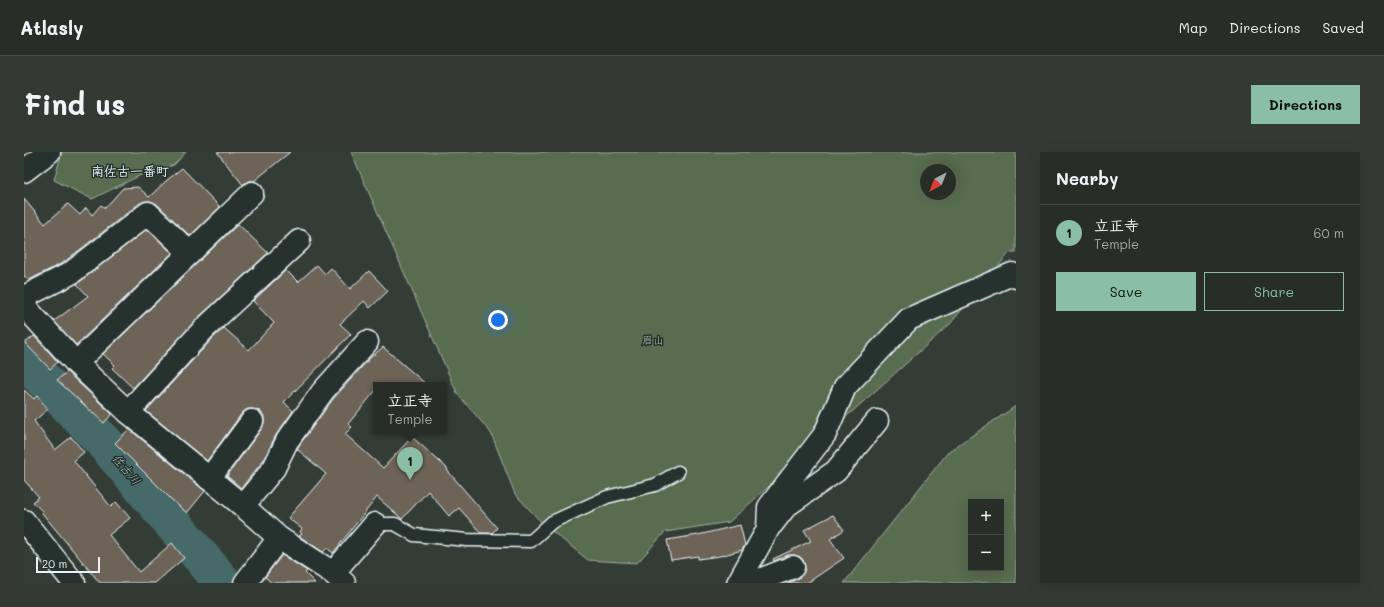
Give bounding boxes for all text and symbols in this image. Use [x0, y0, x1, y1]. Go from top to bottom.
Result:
text: Atlasly [20, 15, 83, 40]
text: Map [1179, 18, 1207, 37]
text: Directions [1229, 18, 1300, 37]
text: Saved [1322, 18, 1364, 37]
button: Directions [1251, 85, 1360, 124]
text: Find us [24, 86, 125, 122]
district label: 南佐古一番町 [91, 162, 169, 179]
north arrow [920, 164, 956, 200]
text: Nearby [1056, 167, 1118, 189]
text: 立正寺 [1094, 215, 1139, 235]
text: 1 [1066, 224, 1072, 241]
text: 60 m [1314, 224, 1344, 241]
text: Temple [1094, 235, 1139, 252]
button: Save [1056, 272, 1196, 311]
button: Share [1204, 272, 1344, 311]
your location [488, 310, 508, 330]
park label: 眉山 [642, 332, 664, 347]
popup [373, 382, 447, 434]
text: 立正寺 [387, 390, 433, 410]
text: Temple [387, 410, 432, 427]
pin: 1 [397, 447, 423, 480]
water label: 佐古川 [109, 450, 145, 488]
map controls [968, 499, 1004, 571]
button: + [968, 499, 1004, 535]
button: − [968, 535, 1004, 571]
scale bar [36, 555, 100, 574]
text: 20 m [42, 556, 67, 571]

